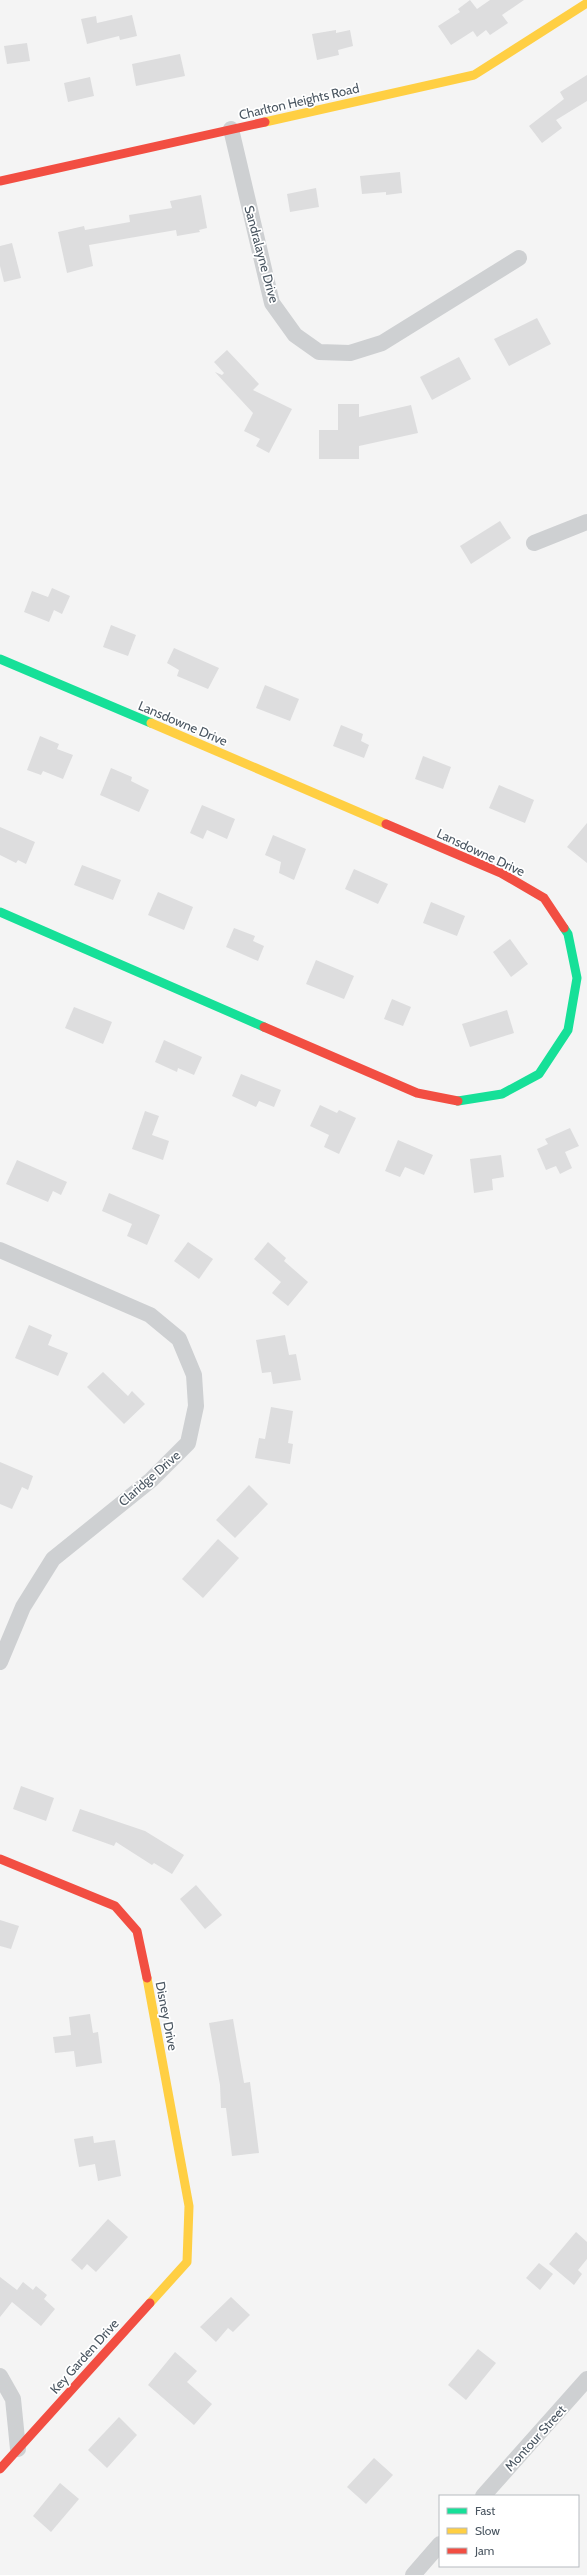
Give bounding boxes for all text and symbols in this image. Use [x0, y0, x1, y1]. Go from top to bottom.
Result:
street label: Charlton Heights Road [237, 79, 361, 123]
street label: Sandralayne Drive [241, 204, 283, 305]
street label: Lansdowne Drive [136, 697, 230, 749]
street label: Lansdowne Drive [435, 825, 528, 879]
street label: Claridge Drive [115, 1447, 183, 1509]
street label: Disney Drive [152, 1980, 182, 2052]
street label: Key Garden Drive [46, 2315, 122, 2397]
street label: Montour Street [501, 2401, 569, 2474]
legend [439, 2495, 579, 2567]
text: Fast [475, 2503, 495, 2518]
text: Slow [475, 2523, 500, 2538]
text: Jam [474, 2543, 494, 2558]

